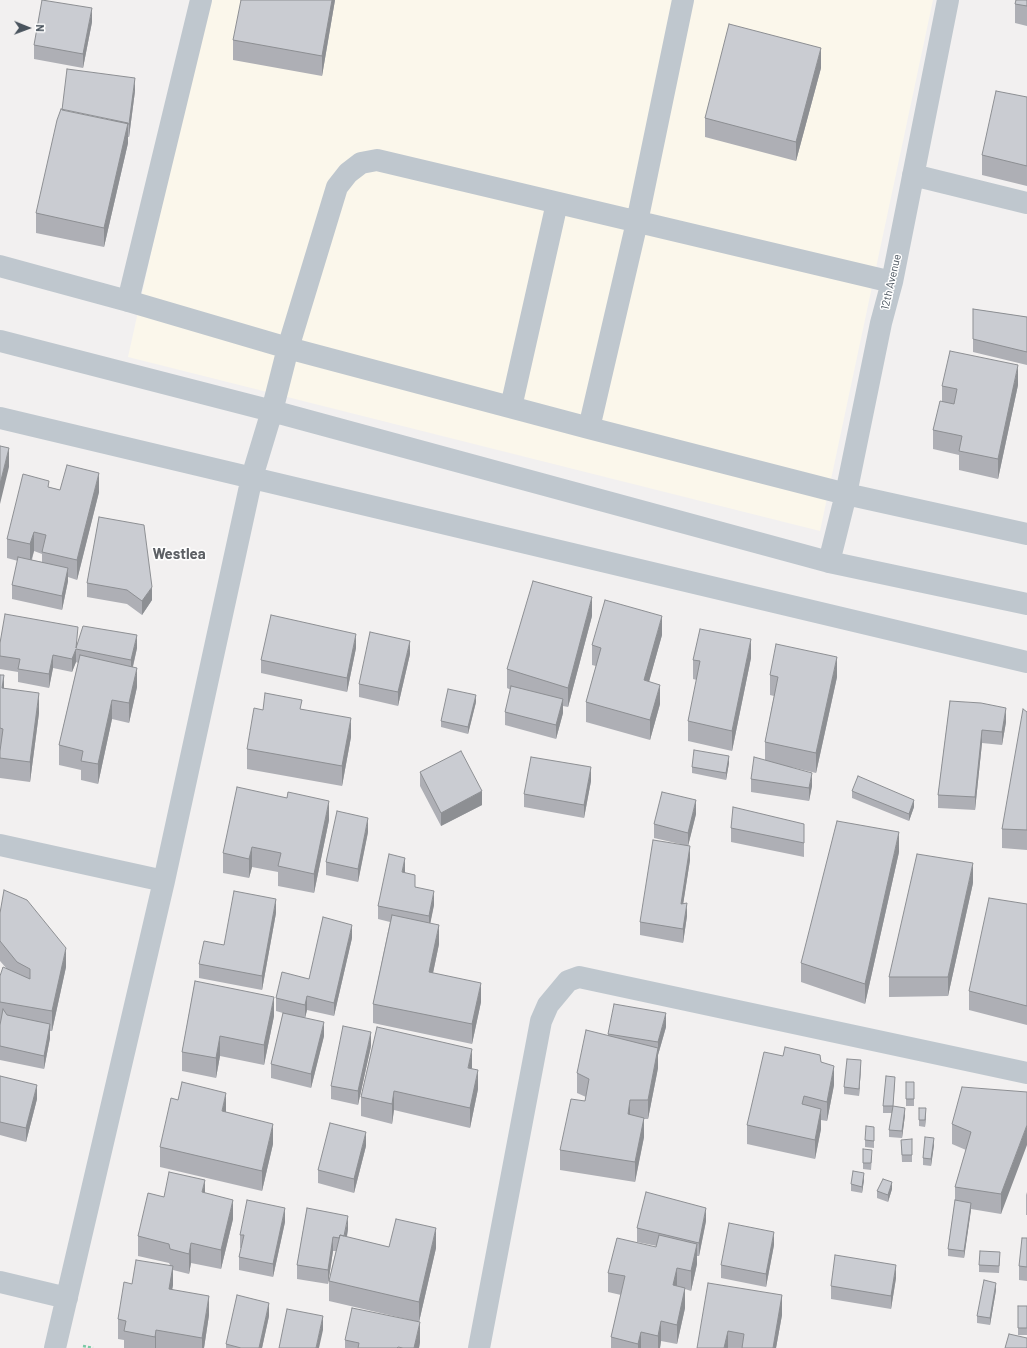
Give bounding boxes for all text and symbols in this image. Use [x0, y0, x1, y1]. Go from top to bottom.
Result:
north arrow [8, 8, 48, 48]
text: N [34, 24, 47, 32]
street label: 12th Avenue [878, 253, 904, 311]
district label: Westlea [152, 545, 206, 563]

